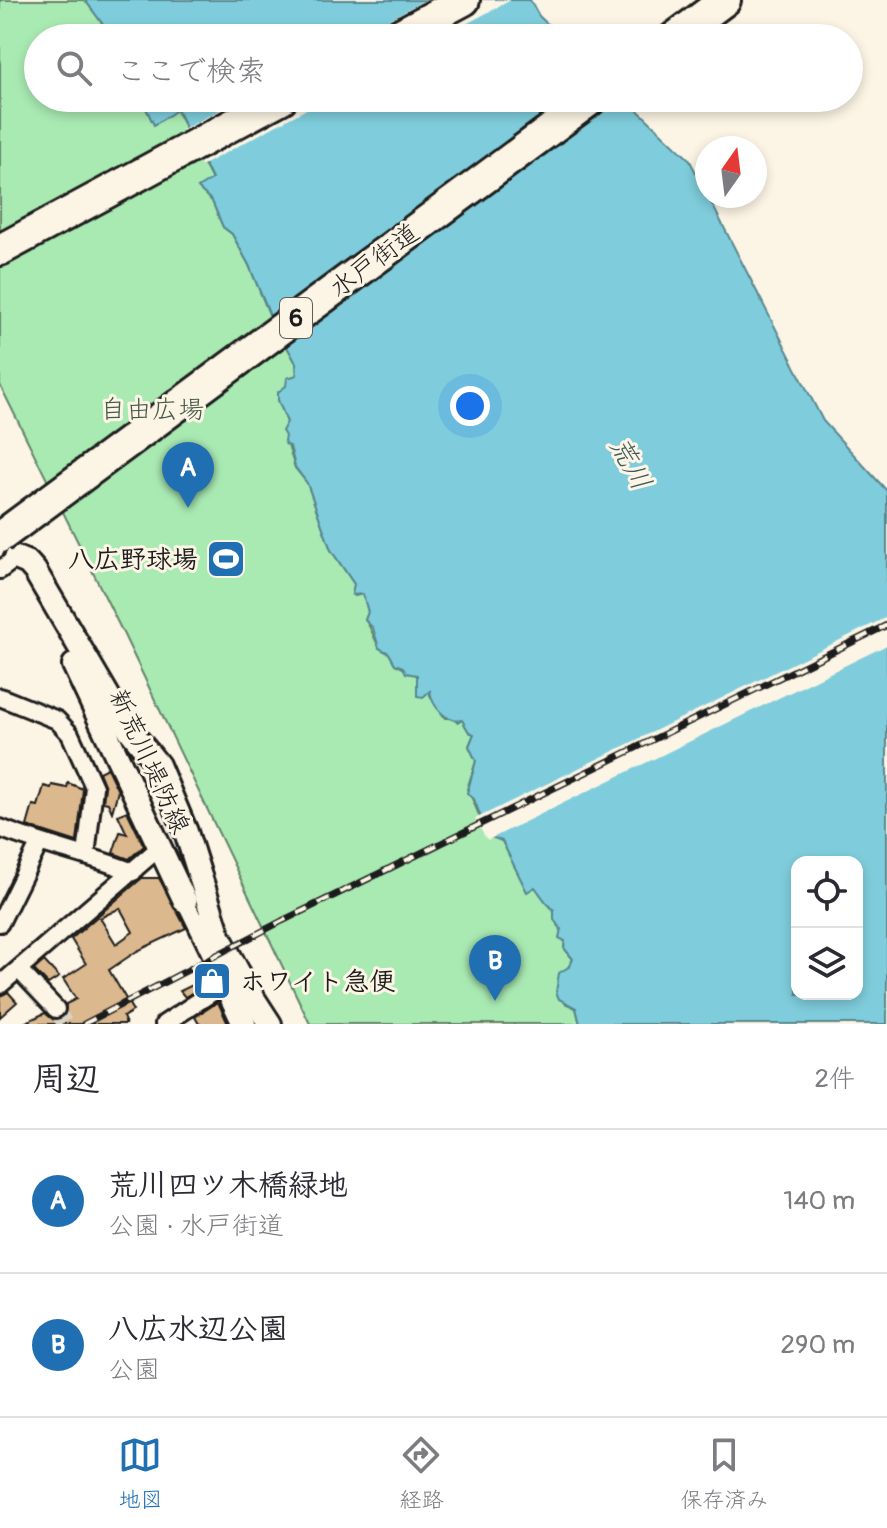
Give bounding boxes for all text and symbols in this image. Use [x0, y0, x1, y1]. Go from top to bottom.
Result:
search box [24, 24, 863, 112]
icon: search [52, 46, 96, 90]
text: ここで検索 [116, 53, 266, 90]
north arrow [695, 136, 767, 208]
street label: 水戸街道 [323, 217, 426, 305]
road number: 6 [280, 298, 312, 338]
your location [450, 386, 490, 426]
park label: 自由広場 [100, 394, 204, 426]
water label: 荒川 [601, 431, 659, 497]
pin: A [162, 442, 214, 508]
sports icon: 八広野球場 [205, 538, 247, 580]
place label: 八広野球場 [68, 544, 198, 576]
street label: 新荒川堤防線 [102, 684, 197, 839]
map controls [791, 856, 863, 1000]
button: locate [791, 856, 863, 928]
button: layers [791, 928, 863, 1000]
pin: B [469, 935, 521, 1001]
shop icon: ホワイト急便 [191, 960, 233, 1002]
place label: ホワイト急便 [240, 966, 395, 998]
text: 周辺 [32, 1058, 100, 1101]
text: 2件 [814, 1063, 855, 1095]
text: 荒川四ツ木橋緑地 [108, 1167, 348, 1204]
text: A [50, 1185, 66, 1217]
text: 140 m [783, 1185, 855, 1217]
text: 公園 · 水戸街道 [108, 1210, 284, 1242]
text: 八広水辺公園 [108, 1311, 288, 1348]
text: B [51, 1329, 65, 1361]
text: 290 m [781, 1329, 855, 1361]
text: 公園 [108, 1354, 160, 1386]
tab: 地図 [118, 1433, 163, 1514]
tab: 経路 [399, 1433, 444, 1514]
tab: 保存済み [680, 1433, 769, 1514]

